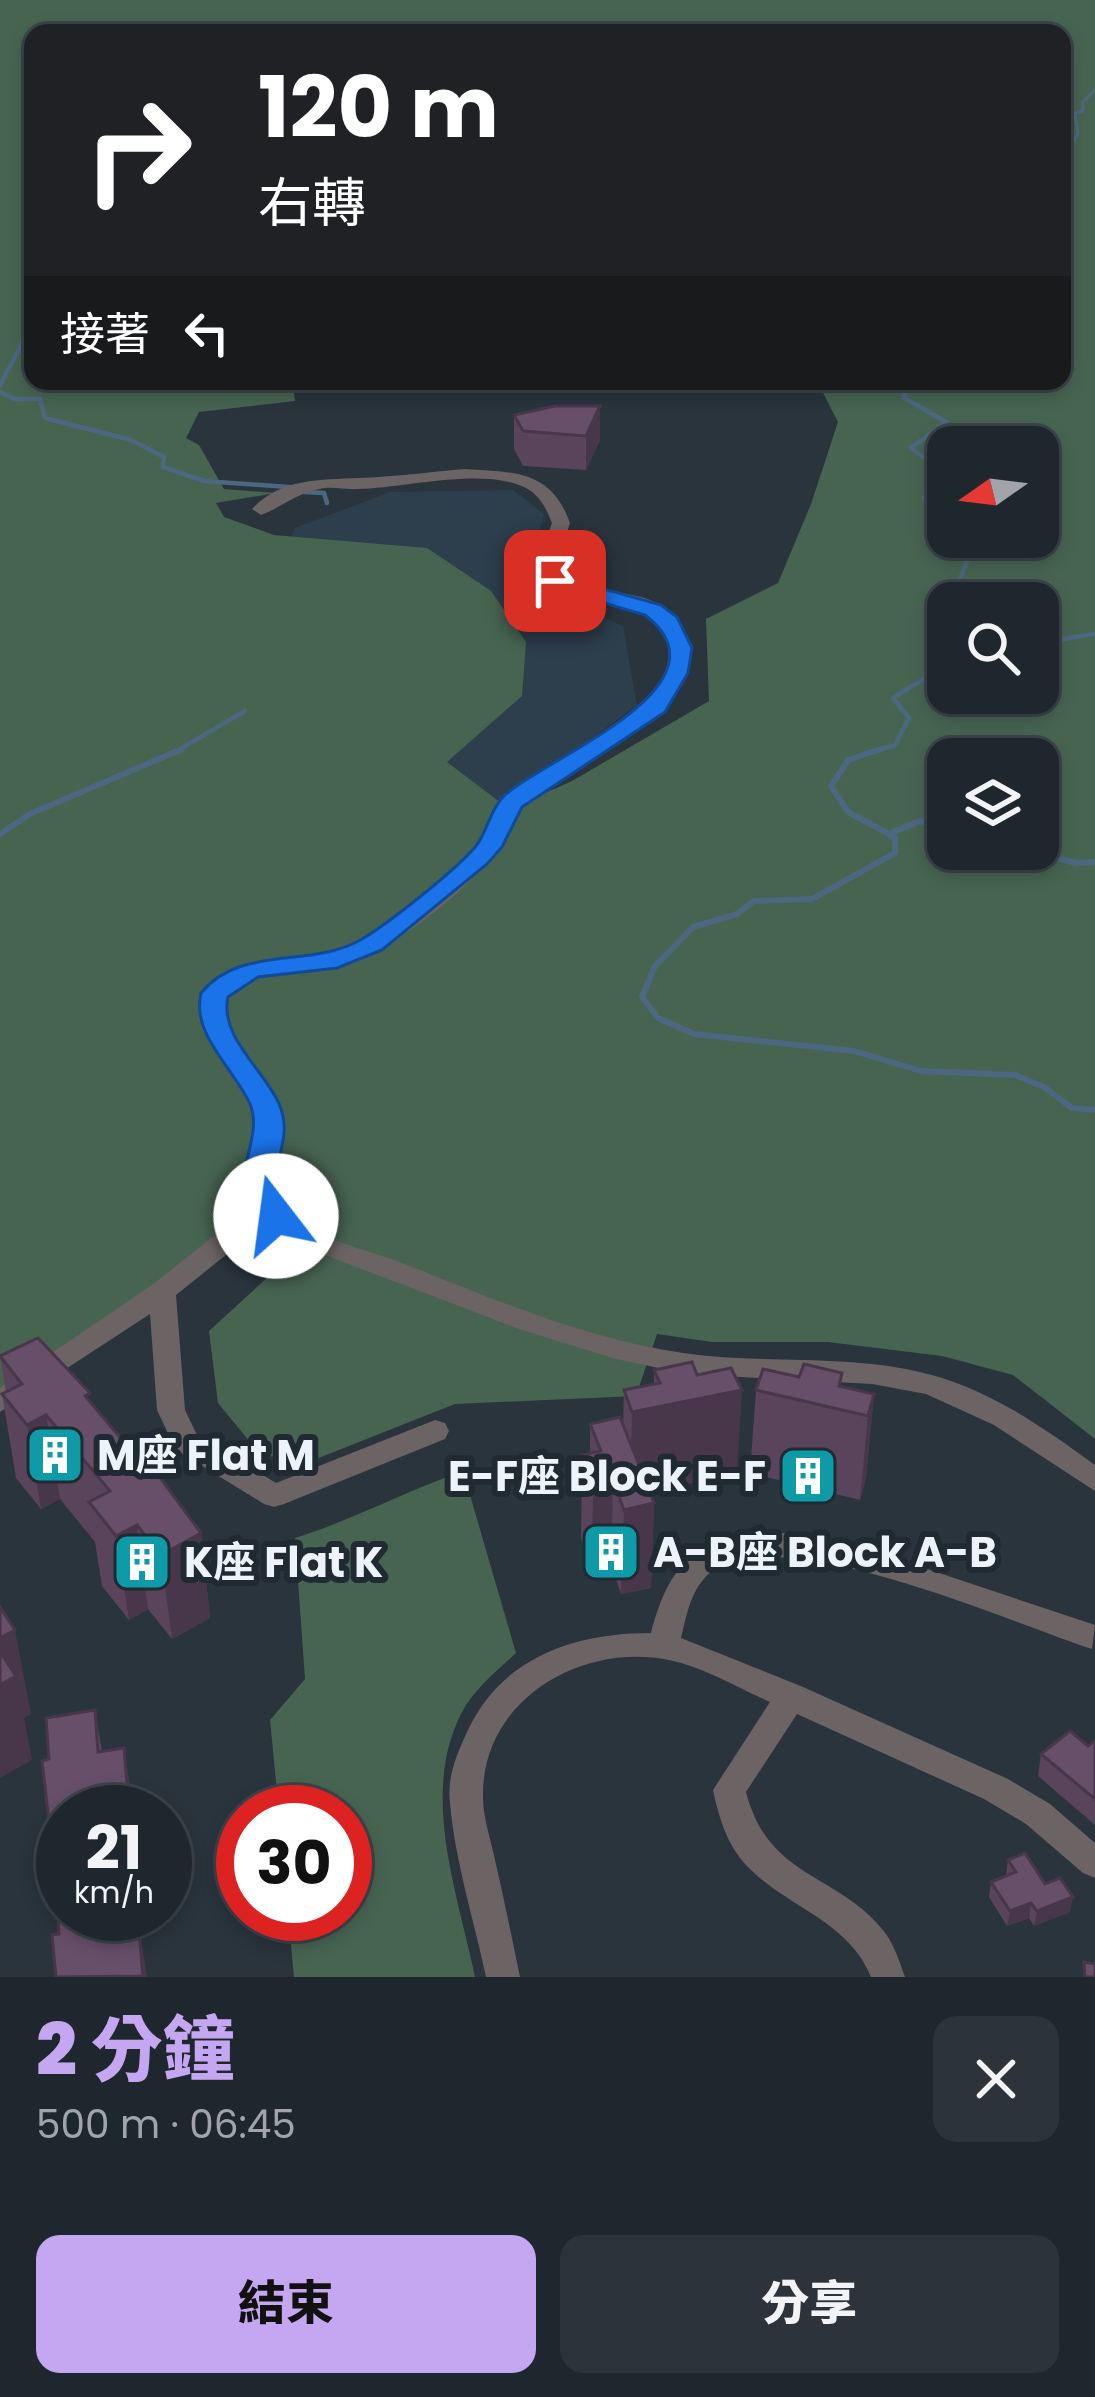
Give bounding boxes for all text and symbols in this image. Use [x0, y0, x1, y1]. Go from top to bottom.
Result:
text: 120 m [258, 49, 499, 166]
icon: right [60, 72, 216, 228]
text: 右轉 [258, 165, 366, 241]
icon: left [174, 300, 240, 366]
text: 接著 [60, 303, 150, 366]
north arrow [927, 426, 1059, 558]
map controls [927, 426, 1059, 870]
pin [504, 530, 606, 632]
icon: arrive [522, 548, 588, 614]
button: search [927, 582, 1059, 714]
button: layers [927, 738, 1059, 870]
position arrow [213, 1153, 339, 1279]
building icon: M座 Flat M [24, 1424, 86, 1486]
place label: M座 Flat M [97, 1426, 315, 1485]
building icon: E-F座 Block E-F [777, 1445, 839, 1507]
place label: E-F座 Block E-F [448, 1447, 766, 1506]
building icon: A-B座 Block A-B [580, 1521, 642, 1583]
place label: A-B座 Block A-B [653, 1523, 997, 1582]
building icon: K座 Flat K [111, 1531, 173, 1593]
place label: K座 Flat K [184, 1533, 383, 1592]
speed limit sign: 30 [216, 1785, 372, 1941]
text: 21 [86, 1806, 142, 1890]
text: km/h [74, 1871, 154, 1914]
text: 2 分鐘 [36, 1999, 235, 2100]
button: close [933, 2016, 1059, 2142]
text: 500 m · 06:45 [36, 2097, 296, 2152]
button: 結束 [36, 2235, 536, 2373]
button: 分享 [560, 2235, 1059, 2373]

